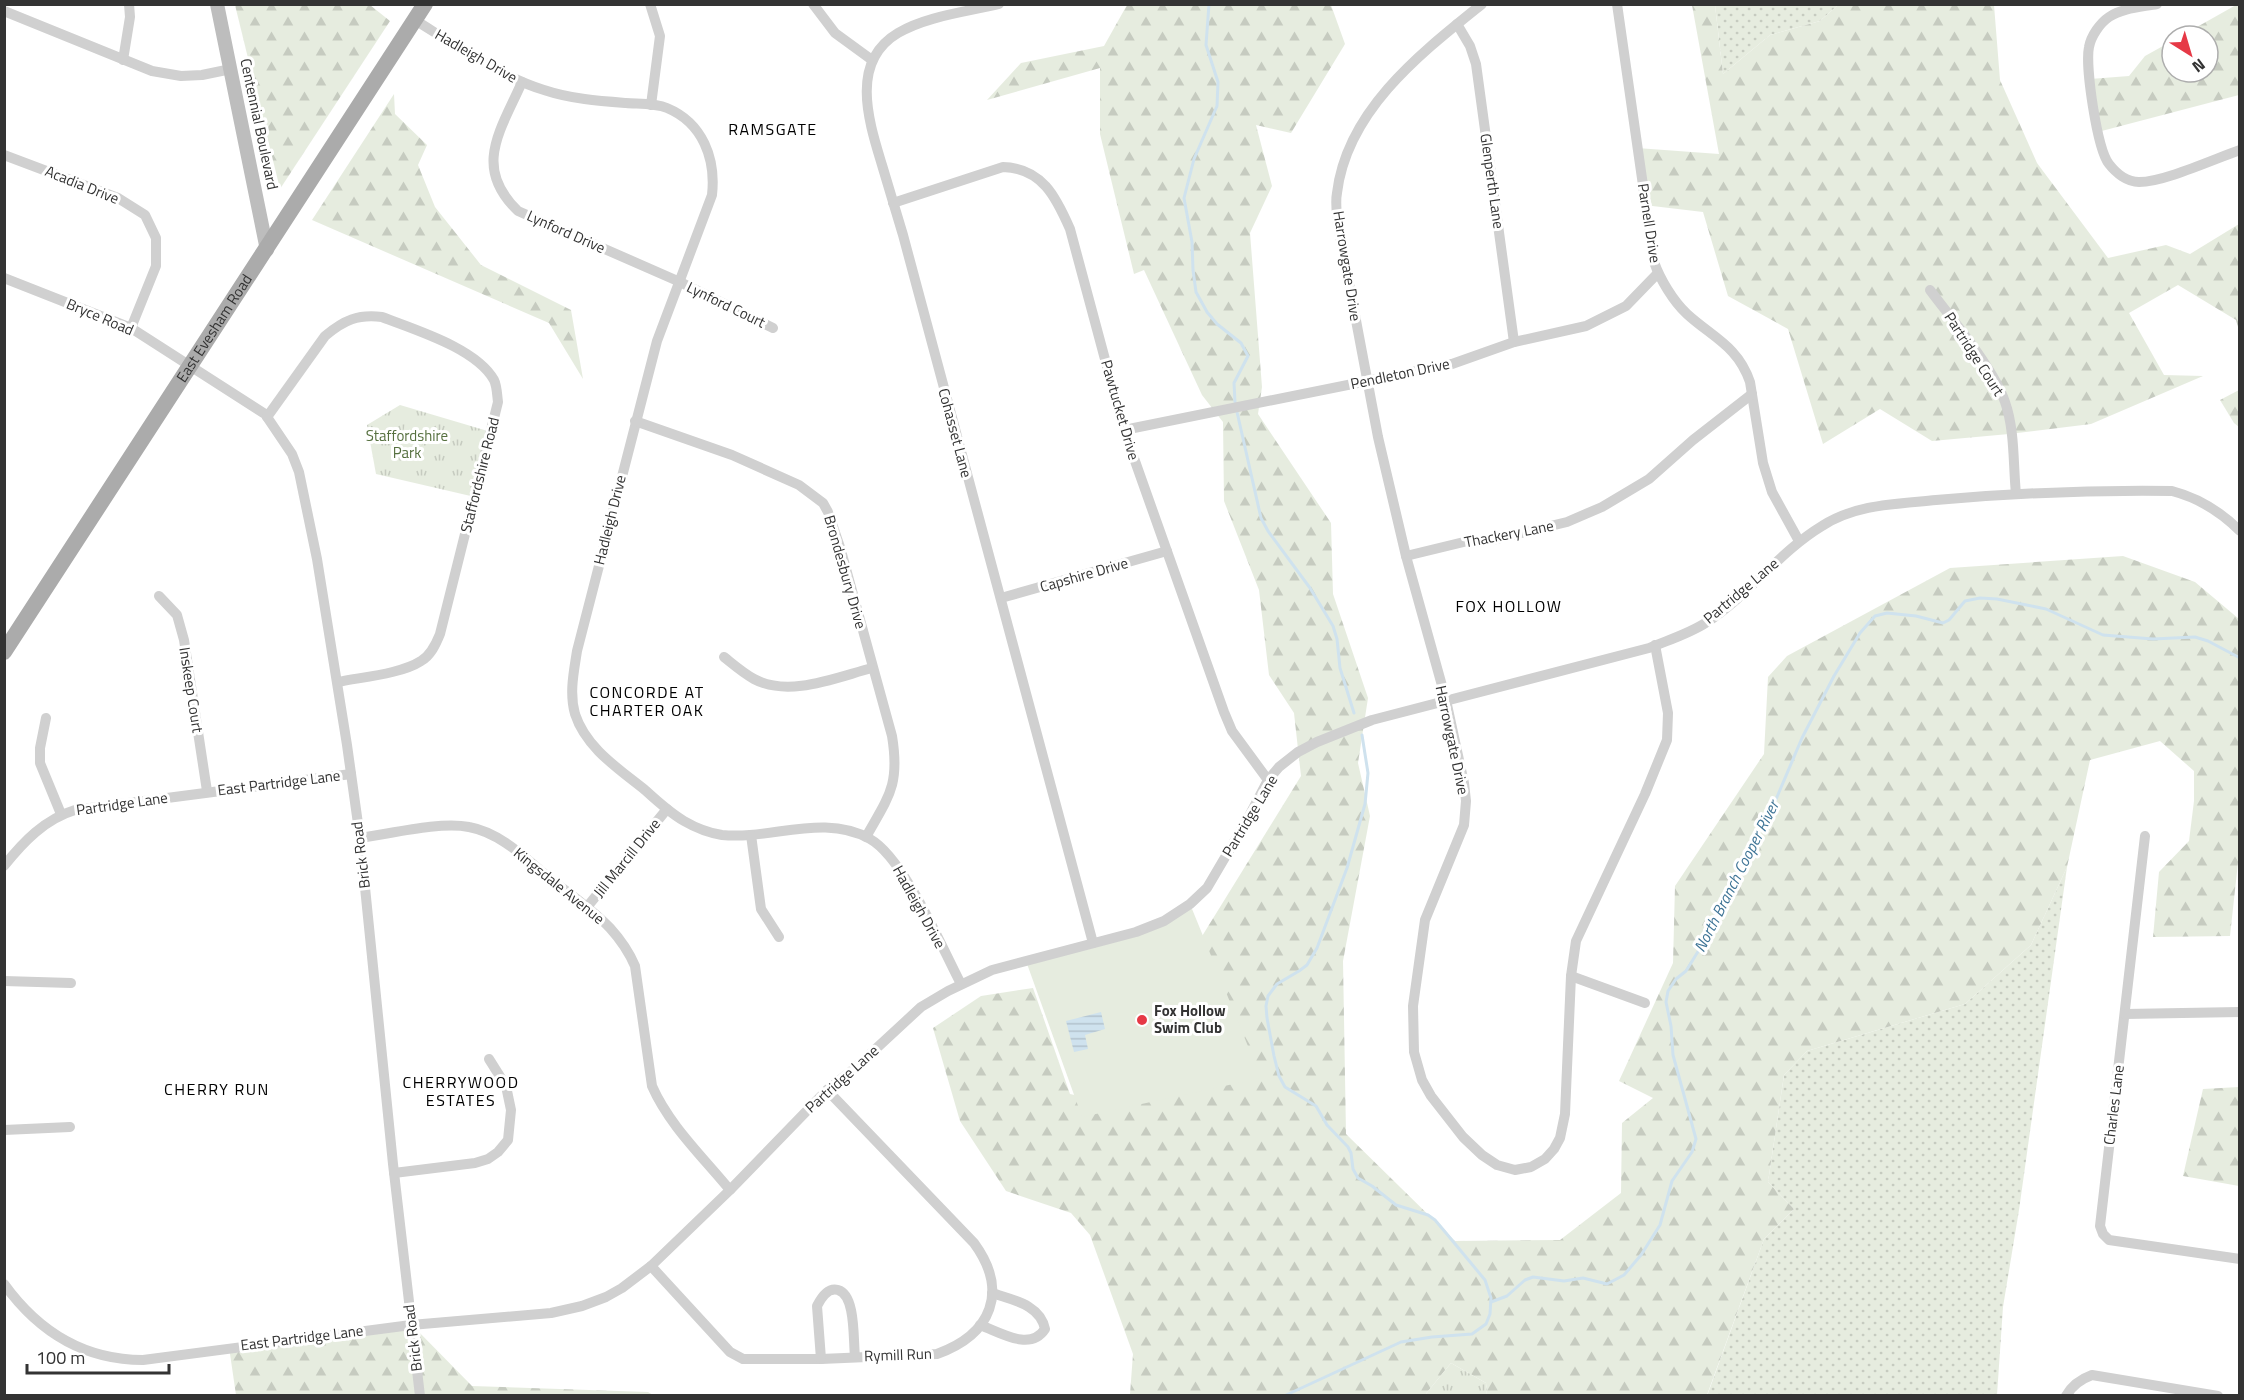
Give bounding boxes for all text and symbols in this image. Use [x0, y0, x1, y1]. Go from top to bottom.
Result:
street label: Hadleigh Drive [431, 23, 522, 88]
north arrow [2160, 24, 2220, 84]
text: N [2187, 53, 2211, 79]
street label: Centennial Boulevard [234, 56, 285, 192]
district label: RAMSGATE [728, 117, 818, 141]
street label: Glenperth Lane [1474, 132, 1511, 230]
street label: Acadia Drive [42, 159, 123, 210]
street label: Parnell Drive [1632, 182, 1667, 264]
street label: Lynford Drive [523, 204, 609, 259]
street label: Harrowgate Drive [1327, 209, 1368, 323]
street label: East Evesham Road [170, 269, 258, 387]
street label: Lynford Court [683, 276, 770, 334]
street label: Bryce Road [63, 292, 138, 341]
street label: Partridge Court [1939, 307, 2011, 401]
street label: Pendleton Drive [1348, 352, 1452, 395]
street label: Pawtucket Drive [1095, 357, 1146, 463]
street label: Cohasset Lane [932, 386, 978, 480]
street label: Staffordshire Road [454, 415, 505, 535]
park label: Staffordshire Park [366, 424, 448, 464]
street label: Hadleigh Drive [587, 473, 632, 567]
street label: Brondesbury Drive [818, 512, 873, 631]
street label: Thackery Lane [1462, 514, 1556, 553]
street label: Capshire Drive [1037, 551, 1131, 598]
street label: Partridge Lane [1698, 552, 1783, 629]
district label: FOX HOLLOW [1455, 594, 1563, 618]
street label: Inskeep Court [173, 645, 210, 735]
district label: CONCORDE AT CHARTER OAK [589, 680, 705, 722]
street label: Harrowgate Drive [1430, 683, 1475, 797]
street label: East Partridge Lane [216, 764, 342, 801]
street label: Partridge Lane [1216, 770, 1283, 861]
street label: Partridge Lane [75, 786, 169, 821]
water label: North Branch Cooper River [1687, 794, 1785, 956]
street label: Jill Marcill Drive [588, 813, 666, 902]
street label: Brick Road [345, 820, 376, 890]
street label: Kingsdale Avenue [509, 842, 610, 930]
street label: Hadleigh Drive [887, 861, 952, 952]
place label: Fox Hollow Swim Club [1154, 999, 1226, 1039]
marker: Fox Hollow Swim Club [1135, 1013, 1149, 1027]
street label: Partridge Lane [800, 1039, 884, 1118]
street label: Charles Lane [2097, 1064, 2130, 1146]
district label: CHERRYWOOD ESTATES [403, 1070, 519, 1112]
district label: CHERRY RUN [164, 1077, 270, 1101]
street label: Brick Road [397, 1303, 428, 1373]
street label: East Partridge Lane [239, 1319, 365, 1356]
scale bar [27, 1337, 170, 1375]
street label: Rymill Run [864, 1342, 932, 1367]
text: 100 m [36, 1344, 85, 1371]

